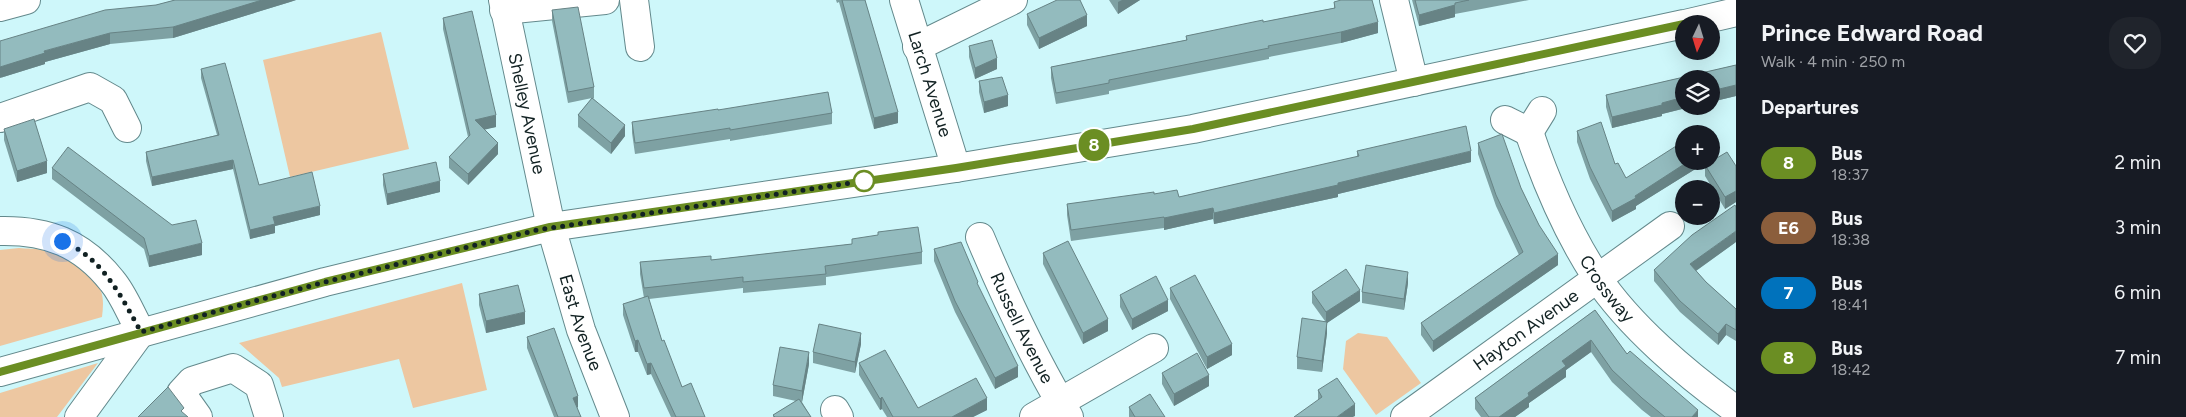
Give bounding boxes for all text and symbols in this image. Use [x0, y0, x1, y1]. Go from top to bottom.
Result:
north arrow [1675, 15, 1720, 60]
map controls [1675, 15, 1720, 225]
button: heart [2109, 17, 2161, 69]
text: Prince Edward Road [1761, 18, 1983, 47]
street label: Larch Avenue [903, 28, 957, 140]
street label: Shelley Avenue [503, 51, 551, 176]
text: Walk · 4 min · 250 m [1761, 52, 1905, 71]
button: layers [1675, 70, 1720, 115]
text: Departures [1761, 96, 1859, 119]
button: + [1675, 125, 1720, 170]
line badge: 8 [1078, 129, 1110, 161]
text: 8 [1088, 134, 1100, 156]
text: Bus [1831, 142, 1862, 165]
text: 2 min [2115, 151, 2161, 174]
text: 8 [1783, 152, 1794, 174]
text: 18:37 [1831, 165, 1869, 184]
unlabelled marker [853, 170, 875, 192]
button: − [1675, 180, 1720, 225]
text: Bus [1831, 207, 1862, 230]
text: 3 min [2115, 216, 2161, 239]
text: E6 [1778, 217, 1799, 239]
your location [50, 229, 75, 254]
text: 18:38 [1831, 230, 1870, 249]
street label: Crossway [1575, 251, 1639, 328]
street label: Russell Avenue [985, 269, 1059, 387]
street label: East Avenue [554, 272, 607, 374]
text: Bus [1831, 272, 1862, 295]
text: 6 min [2114, 281, 2161, 304]
text: 7 [1783, 282, 1794, 304]
street label: Hayton Avenue [1469, 284, 1583, 375]
text: 18:41 [1831, 295, 1868, 314]
text: Bus [1831, 337, 1862, 360]
text: 7 min [2115, 346, 2161, 369]
text: 8 [1783, 347, 1794, 369]
text: 18:42 [1831, 360, 1870, 379]

